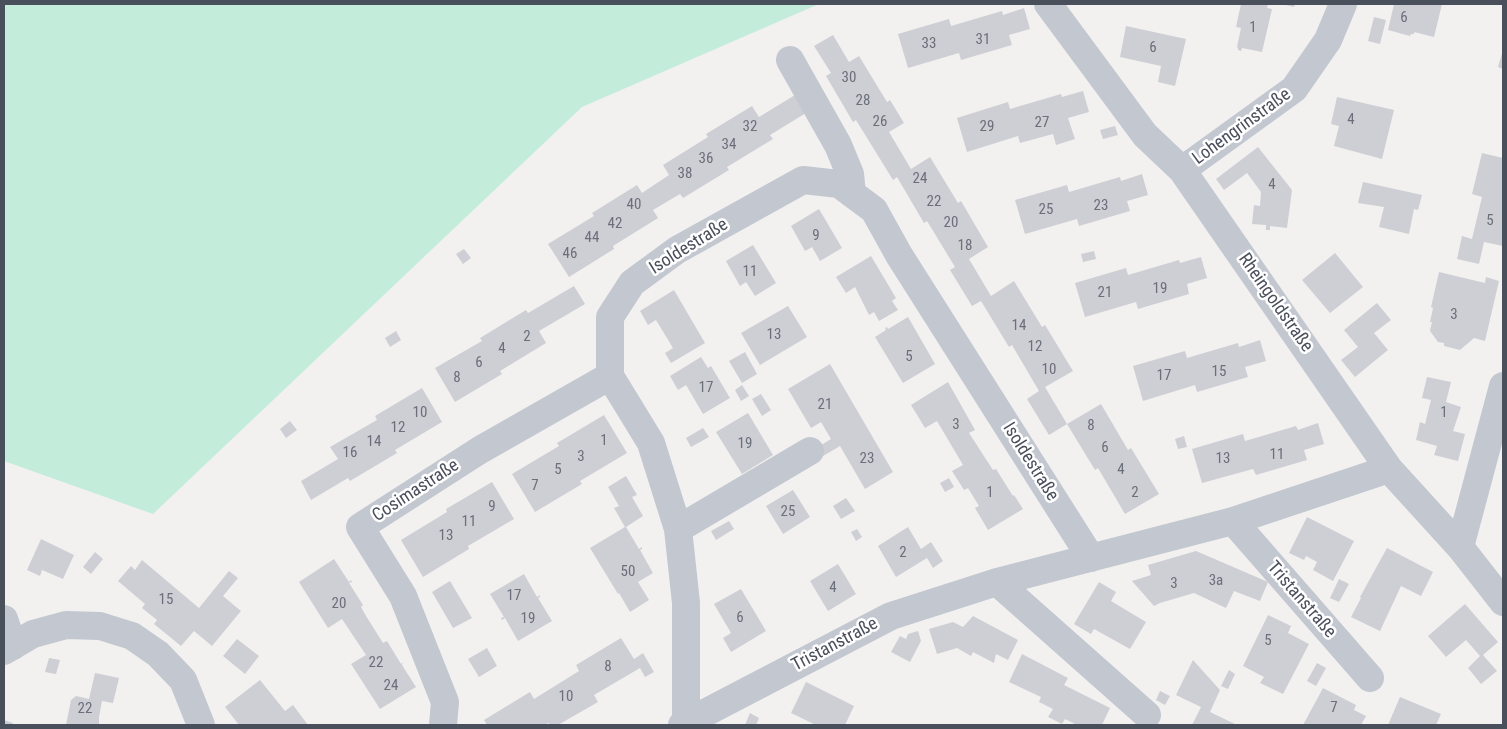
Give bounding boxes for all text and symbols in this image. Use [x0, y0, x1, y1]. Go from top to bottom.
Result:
house number: 6 [1400, 9, 1408, 27]
house number: 1 [1249, 19, 1257, 37]
house number: 31 [976, 31, 990, 49]
house number: 33 [922, 35, 936, 53]
house number: 6 [1149, 39, 1157, 57]
house number: 30 [842, 69, 856, 87]
street label: Lohengrinstraße [1189, 84, 1295, 170]
house number: 28 [856, 92, 870, 110]
house number: 4 [1347, 111, 1355, 129]
house number: 26 [873, 113, 887, 131]
house number: 27 [1035, 114, 1049, 132]
house number: 32 [743, 118, 757, 136]
house number: 29 [980, 118, 994, 136]
house number: 34 [722, 136, 736, 154]
house number: 36 [699, 150, 713, 168]
house number: 38 [678, 165, 692, 183]
house number: 24 [913, 170, 927, 188]
house number: 4 [1268, 176, 1276, 194]
house number: 22 [927, 193, 941, 211]
house number: 40 [627, 196, 641, 214]
house number: 23 [1094, 197, 1108, 215]
house number: 25 [1039, 201, 1053, 219]
house number: 5 [1486, 212, 1494, 230]
street label: Isoldestraße [646, 214, 732, 280]
house number: 20 [944, 214, 958, 232]
house number: 42 [608, 215, 622, 233]
house number: 9 [812, 227, 820, 245]
house number: 44 [585, 229, 599, 247]
house number: 18 [958, 237, 972, 255]
house number: 46 [563, 245, 577, 263]
street label: Rheingoldstraße [1233, 249, 1317, 357]
house number: 11 [743, 263, 757, 281]
house number: 19 [1153, 280, 1167, 298]
house number: 21 [1098, 284, 1112, 302]
house number: 3 [1450, 306, 1458, 324]
house number: 14 [1012, 317, 1026, 335]
house number: 13 [767, 326, 781, 344]
house number: 2 [523, 328, 531, 346]
house number: 12 [1028, 338, 1042, 356]
house number: 4 [498, 340, 506, 358]
house number: 5 [905, 348, 913, 366]
house number: 6 [475, 354, 483, 372]
house number: 10 [1042, 361, 1056, 379]
house number: 15 [1212, 363, 1226, 381]
house number: 17 [1157, 367, 1171, 385]
house number: 8 [453, 369, 461, 387]
house number: 17 [699, 379, 713, 397]
house number: 21 [818, 396, 832, 414]
house number: 10 [413, 404, 427, 422]
house number: 1 [1440, 404, 1448, 422]
house number: 3 [952, 416, 960, 434]
house number: 8 [1087, 417, 1095, 435]
house number: 12 [391, 419, 405, 437]
street label: Isoldestraße [997, 419, 1063, 505]
house number: 1 [600, 432, 608, 450]
house number: 14 [367, 433, 381, 451]
house number: 19 [738, 435, 752, 453]
house number: 6 [1101, 439, 1109, 457]
house number: 16 [343, 444, 357, 462]
house number: 11 [1270, 446, 1284, 464]
house number: 3 [577, 448, 585, 466]
house number: 23 [860, 450, 874, 468]
house number: 13 [1216, 450, 1230, 468]
street label: Cosimastraße [369, 455, 463, 527]
house number: 5 [554, 461, 562, 479]
house number: 4 [1117, 461, 1125, 479]
house number: 7 [531, 477, 539, 495]
house number: 1 [986, 484, 994, 502]
house number: 2 [1131, 484, 1139, 502]
house number: 9 [488, 498, 496, 516]
house number: 25 [781, 503, 795, 521]
house number: 11 [462, 513, 476, 531]
house number: 13 [439, 527, 453, 545]
house number: 2 [899, 544, 907, 562]
street label: Tristanstraße [1262, 557, 1340, 643]
house number: 50 [621, 563, 635, 581]
house number: 3a [1209, 572, 1223, 590]
house number: 3 [1170, 575, 1178, 593]
house number: 4 [829, 579, 837, 597]
house number: 17 [507, 587, 521, 605]
house number: 15 [159, 591, 173, 609]
house number: 20 [332, 595, 346, 613]
house number: 6 [736, 609, 744, 627]
house number: 19 [521, 610, 535, 628]
street label: Tristanstraße [788, 613, 882, 677]
house number: 5 [1264, 632, 1272, 650]
house number: 22 [369, 654, 383, 672]
house number: 8 [604, 658, 612, 676]
house number: 24 [384, 677, 398, 695]
house number: 10 [559, 688, 573, 706]
house number: 7 [1330, 699, 1338, 717]
house number: 22 [78, 700, 92, 718]

